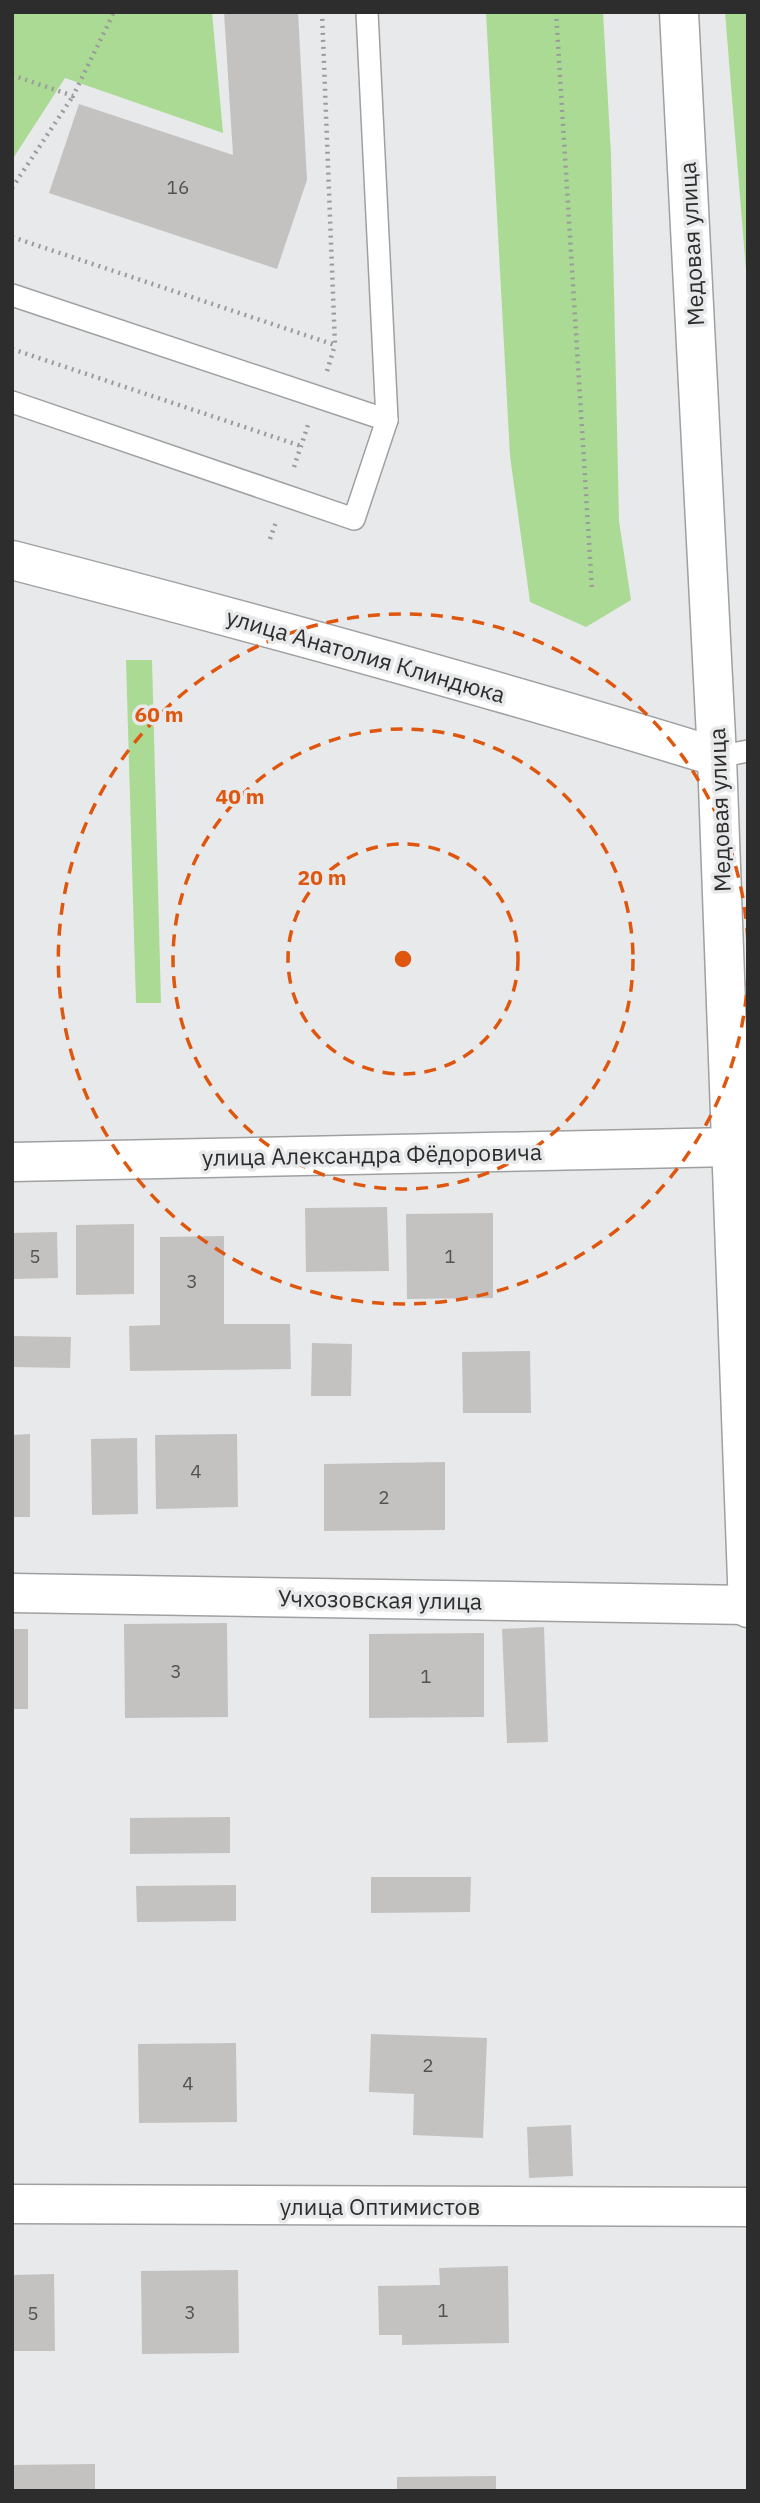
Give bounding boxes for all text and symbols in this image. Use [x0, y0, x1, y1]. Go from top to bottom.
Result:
street label: Медовая улица [672, 161, 710, 327]
house number: 16 [167, 175, 189, 199]
street label: улица Анатолия Клиндюка [223, 601, 509, 709]
text: 60 m [135, 700, 183, 728]
street label: Медовая улица [701, 727, 737, 893]
text: 40 m [216, 782, 264, 810]
text: 20 m [298, 863, 346, 891]
centre of rings [391, 947, 415, 971]
street label: улица Александра Фёдоровича [202, 1136, 542, 1172]
house number: 5 [29, 1244, 41, 1268]
house number: 1 [444, 1244, 456, 1268]
house number: 3 [186, 1269, 198, 1293]
house number: 4 [190, 1459, 202, 1483]
house number: 2 [378, 1485, 390, 1509]
street label: Учхозовская улица [278, 1582, 482, 1616]
house number: 3 [170, 1659, 182, 1683]
house number: 1 [420, 1664, 432, 1688]
house number: 2 [422, 2053, 434, 2077]
house number: 4 [182, 2071, 194, 2095]
street label: улица Оптимистов [280, 2191, 480, 2221]
house number: 1 [437, 2298, 449, 2322]
house number: 3 [184, 2300, 196, 2324]
house number: 5 [27, 2301, 39, 2325]

